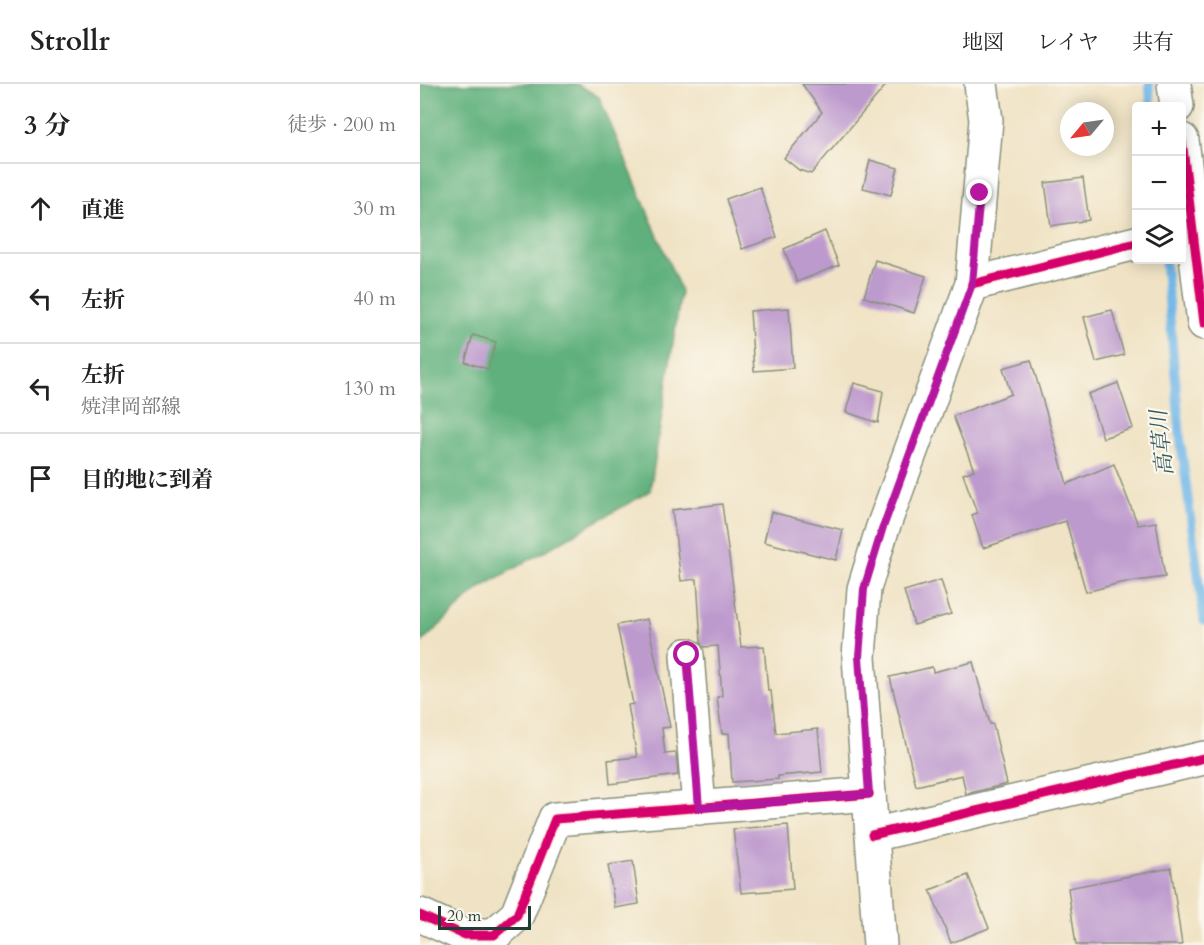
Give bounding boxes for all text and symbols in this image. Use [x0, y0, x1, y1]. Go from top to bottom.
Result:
text: Strollr [30, 22, 110, 60]
text: 地図 [962, 28, 1004, 57]
text: レイヤ [1037, 28, 1099, 57]
text: 共有 [1132, 28, 1174, 57]
north arrow [1060, 102, 1114, 156]
map controls [1132, 102, 1186, 264]
button: + [1132, 102, 1186, 156]
text: 3 分 [24, 108, 70, 143]
text: 徒歩 · 200 m [287, 111, 396, 138]
button: − [1132, 156, 1186, 210]
route end [966, 179, 992, 205]
icon: ahead [24, 192, 57, 225]
text: 直進 [81, 195, 125, 225]
text: 30 m [353, 195, 396, 222]
button: layers [1132, 210, 1186, 264]
icon: left [24, 282, 57, 315]
text: 左折 [81, 285, 125, 315]
text: 40 m [353, 285, 396, 312]
text: 左折 [81, 360, 125, 390]
icon: left [24, 372, 57, 405]
text: 130 m [343, 375, 396, 402]
text: 焼津岡部線 [81, 393, 181, 420]
water label: 高草川 [1143, 407, 1180, 477]
icon: arrive [24, 462, 57, 495]
text: 目的地に到着 [81, 465, 213, 495]
route start [673, 641, 699, 667]
scale bar [438, 903, 531, 930]
text: 20 m [447, 905, 481, 927]

